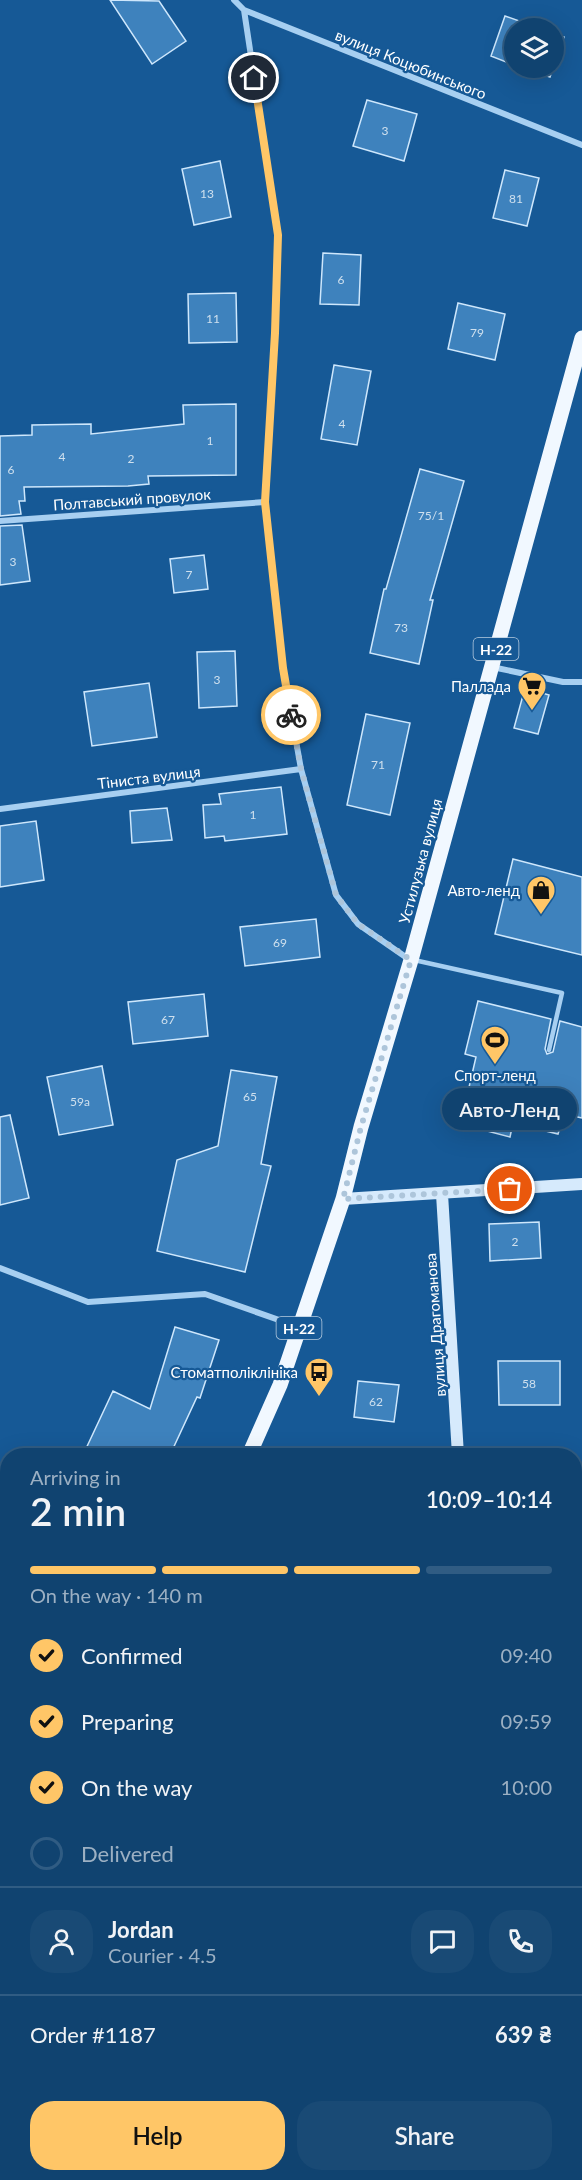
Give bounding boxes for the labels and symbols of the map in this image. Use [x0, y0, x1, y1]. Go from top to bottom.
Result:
street label: вулиця Коцюбинського [333, 25, 489, 103]
pin [228, 52, 279, 103]
house number: 3 [382, 123, 389, 138]
house number: 13 [200, 186, 214, 201]
house number: 81 [509, 191, 523, 206]
house number: 6 [338, 272, 345, 287]
house number: 11 [206, 311, 220, 326]
house number: 79 [470, 325, 484, 340]
house number: 4 [339, 416, 346, 431]
house number: 1 [207, 433, 214, 448]
house number: 4 [59, 449, 66, 464]
house number: 2 [128, 451, 135, 466]
house number: 6 [8, 462, 15, 477]
street label: Полтавський провулок [52, 484, 212, 513]
house number: 75/1 [418, 508, 444, 523]
house number: 3 [10, 554, 17, 569]
house number: 7 [186, 567, 193, 582]
house number: 73 [394, 620, 408, 635]
road number: Н-22 [474, 638, 518, 660]
supermarket icon: Паллада [516, 670, 548, 712]
house number: 3 [214, 672, 221, 687]
place label: Паллада [451, 677, 511, 695]
courier [261, 685, 321, 745]
house number: 71 [371, 757, 385, 772]
street label: Тіниста вулиця [96, 762, 202, 792]
street label: Устилузька вулиця [395, 796, 445, 926]
house number: 1 [250, 807, 257, 822]
shop icon: Авто-ленд [525, 874, 557, 916]
place label: Авто-ленд [447, 881, 520, 899]
house number: 69 [273, 935, 287, 950]
house number: 67 [161, 1012, 175, 1027]
sports icon: Спорт-ленд [479, 1024, 511, 1066]
place label: Спорт-ленд [454, 1066, 536, 1084]
callout: Авто-Ленд [442, 1087, 578, 1129]
house number: 65 [243, 1089, 257, 1104]
house number: 59а [70, 1094, 90, 1109]
pin [484, 1163, 535, 1214]
house number: 2 [512, 1234, 519, 1249]
street label: вулиця Драгоманова [421, 1253, 449, 1397]
road number: Н-22 [276, 1317, 322, 1339]
bus stop icon: Стоматполіклініка [303, 1356, 335, 1398]
place label: Стоматполіклініка [171, 1363, 298, 1381]
house number: 58 [522, 1376, 536, 1391]
house number: 62 [369, 1394, 383, 1409]

